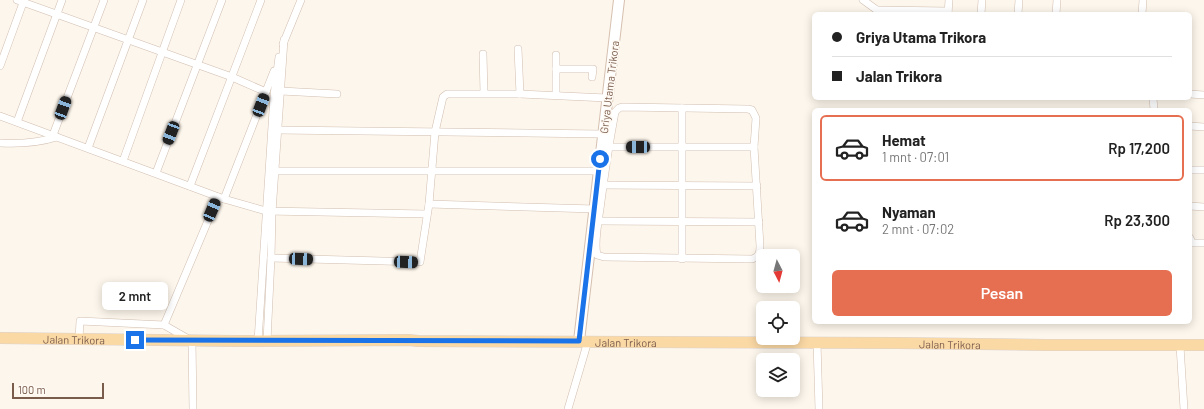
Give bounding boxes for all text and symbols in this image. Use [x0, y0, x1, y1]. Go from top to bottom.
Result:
text: Griya Utama Trikora [856, 28, 986, 46]
street label: Griya Utama Trikora [597, 40, 621, 134]
text: Jalan Trikora [856, 67, 942, 85]
car [251, 92, 271, 118]
car [53, 95, 73, 121]
car [161, 120, 181, 146]
icon: car [834, 130, 870, 166]
text: Hemat [882, 131, 926, 149]
text: Rp 17,200 [1108, 139, 1170, 157]
car [626, 141, 650, 153]
text: 1 mnt · 07:01 [882, 149, 949, 165]
route start [591, 150, 609, 168]
car [202, 197, 222, 223]
icon: car [834, 202, 870, 238]
text: Nyaman [882, 203, 936, 221]
text: Rp 23,300 [1104, 211, 1170, 229]
text: 2 mnt · 07:02 [882, 221, 954, 237]
north arrow [756, 249, 800, 293]
map controls [756, 249, 800, 397]
car [289, 253, 313, 265]
car [394, 256, 418, 268]
button: Pesan [832, 270, 1172, 316]
callout: 2 mnt [102, 282, 168, 310]
text: 2 mnt [119, 288, 151, 304]
button: locate [756, 301, 800, 345]
route end [126, 331, 144, 349]
street label: Jalan Trikora [43, 332, 105, 346]
street label: Jalan Trikora [595, 335, 657, 348]
street label: Jalan Trikora [919, 337, 981, 351]
button: layers [756, 353, 800, 397]
scale bar [12, 381, 104, 400]
text: 100 m [18, 383, 46, 396]

